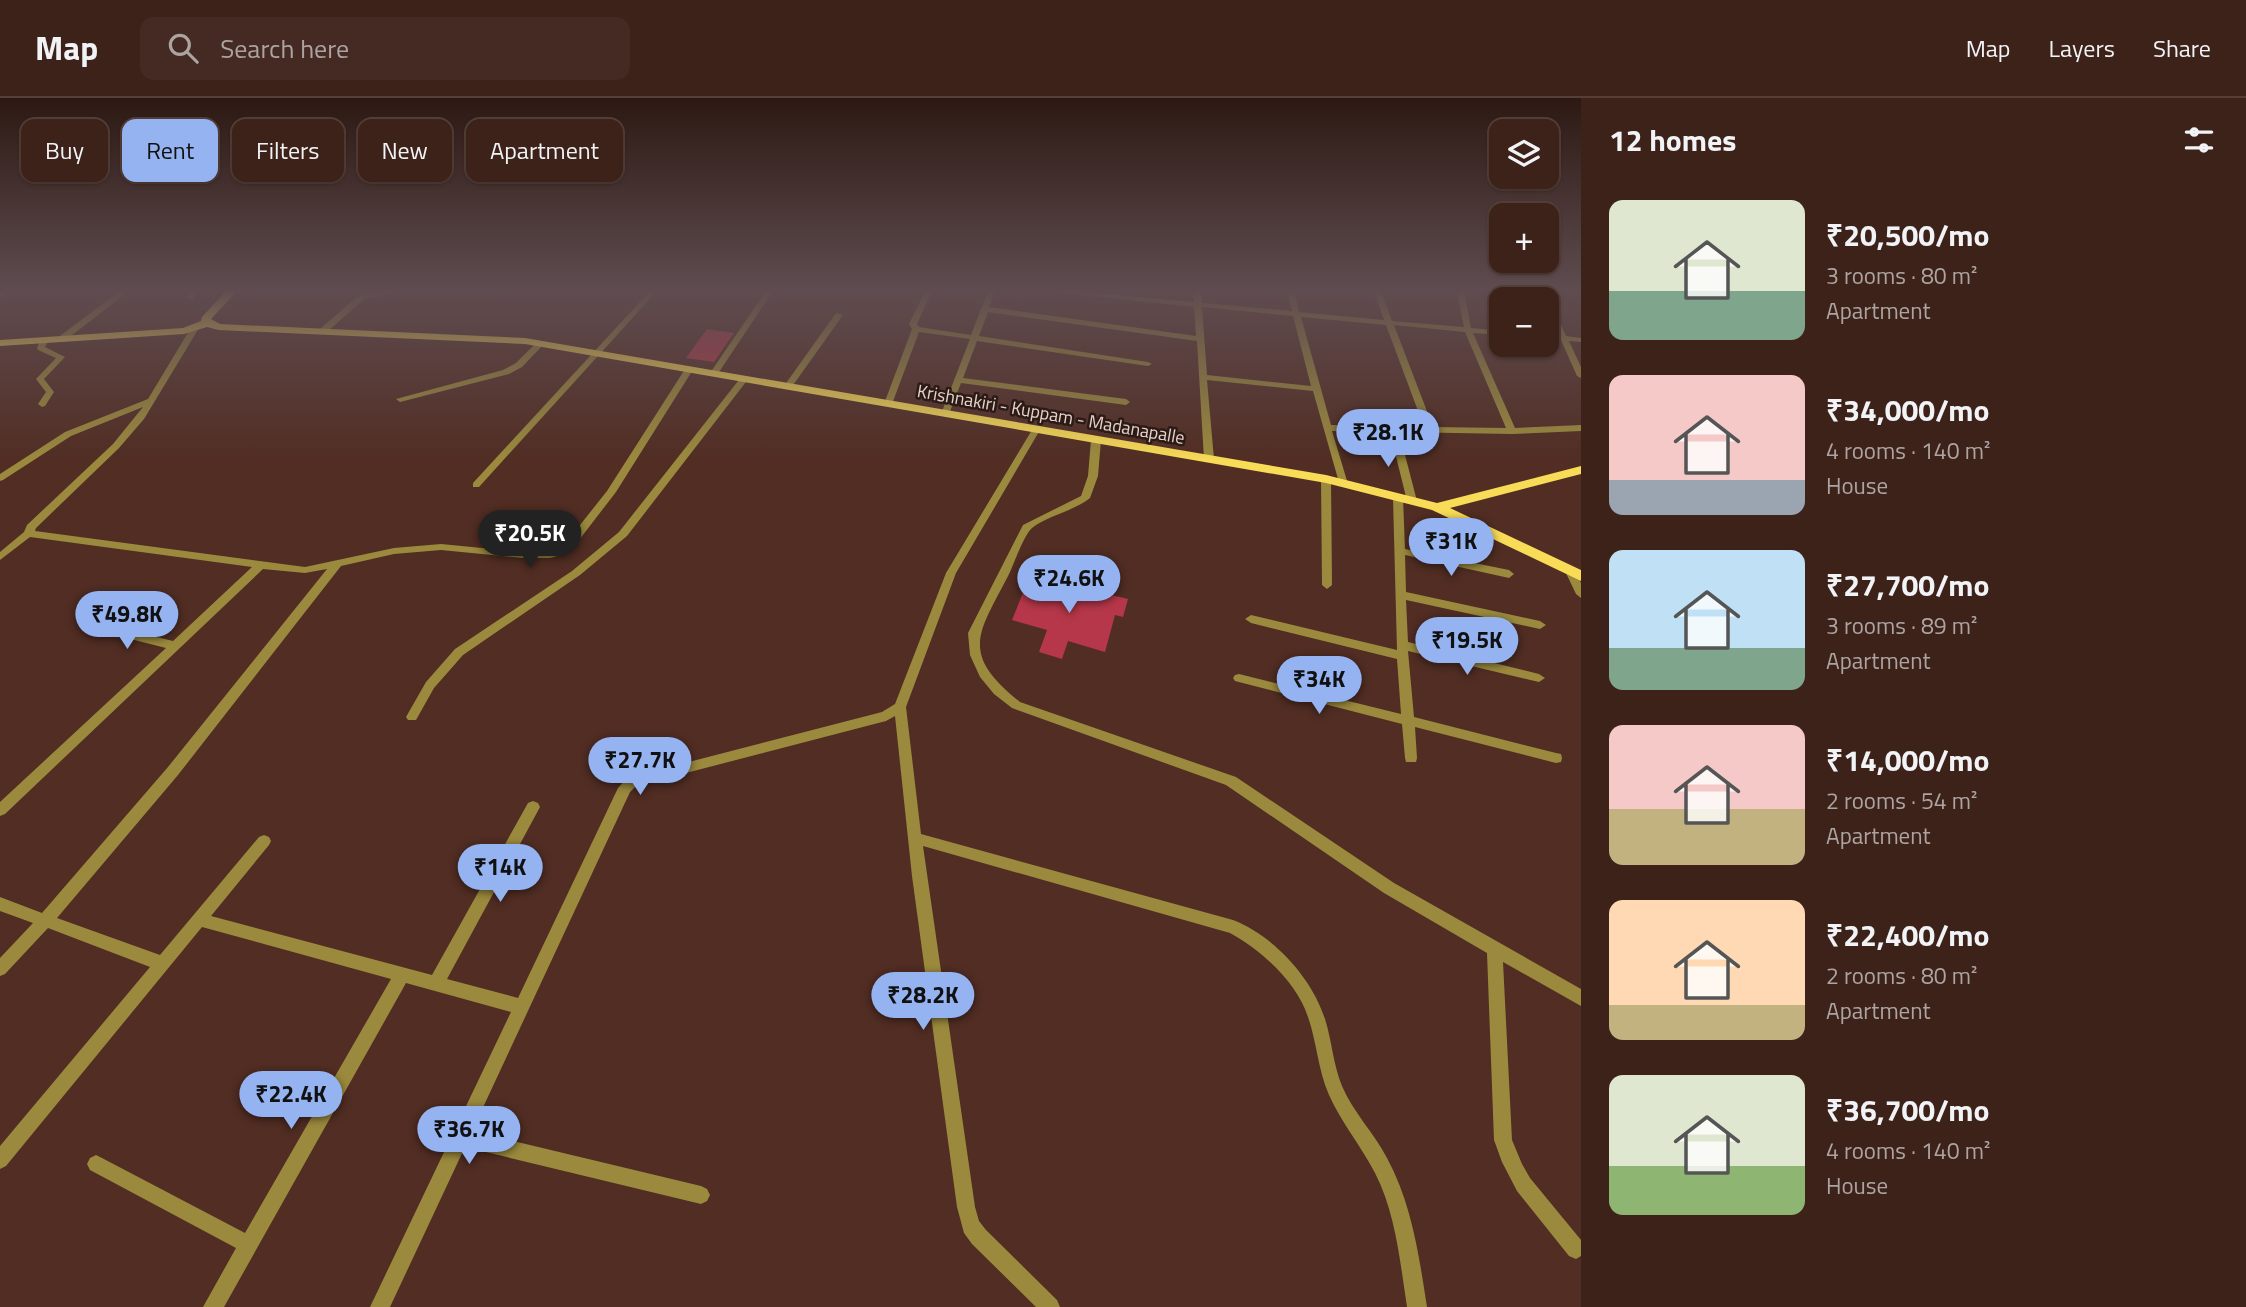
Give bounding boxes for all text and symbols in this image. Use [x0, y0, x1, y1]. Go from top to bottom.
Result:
search box [140, 17, 630, 80]
text: Map [35, 23, 98, 73]
icon: search [164, 29, 202, 67]
text: Search here [220, 29, 349, 68]
text: Map [1966, 30, 2011, 66]
text: Layers [2049, 30, 2115, 66]
text: Share [2153, 30, 2211, 66]
text: 12 homes [1609, 117, 1736, 163]
chip: Buy [21, 119, 108, 182]
chip: Rent [122, 119, 218, 182]
chip: Filters [232, 119, 344, 182]
chip: New [358, 119, 452, 182]
chip: Apartment [466, 119, 623, 182]
map controls [1489, 119, 1559, 357]
button: layers [1489, 119, 1559, 189]
icon: filters [2180, 121, 2218, 159]
button: + [1489, 203, 1559, 273]
text: ₹20,500/mo [1826, 212, 1990, 258]
icon: home [1665, 228, 1749, 312]
text: 3 rooms · 80 m² [1826, 258, 1977, 293]
button: − [1489, 287, 1559, 357]
text: Apartment [1826, 293, 1931, 328]
street label: Krishnakiri - Kuppam - Madanapalle [915, 377, 1187, 451]
text: ₹34,000/mo [1826, 387, 1990, 433]
icon: home [1665, 403, 1749, 487]
pin: ₹28.1K [1331, 410, 1445, 469]
text: ₹28.1K [1352, 414, 1424, 449]
text: 4 rooms · 140 m² [1826, 433, 1990, 468]
text: House [1826, 468, 1888, 503]
pin: ₹20.5K [473, 510, 587, 570]
text: ₹20.5K [494, 515, 566, 550]
pin: ₹31K [1410, 518, 1492, 578]
text: ₹31K [1425, 523, 1477, 558]
pin: ₹24.6K [1012, 556, 1126, 615]
text: ₹24.6K [1033, 560, 1105, 595]
text: ₹27,700/mo [1826, 562, 1990, 608]
icon: home [1665, 578, 1749, 662]
pin: ₹49.8K [70, 592, 184, 651]
text: ₹49.8K [91, 596, 163, 631]
text: 3 rooms · 89 m² [1826, 608, 1977, 643]
pin: ₹19.5K [1410, 618, 1524, 677]
text: ₹19.5K [1431, 622, 1503, 657]
text: Apartment [1826, 643, 1931, 678]
pin: ₹34K [1278, 656, 1360, 716]
text: ₹34K [1293, 661, 1345, 696]
text: ₹14,000/mo [1826, 737, 1990, 783]
pin: ₹27.7K [583, 738, 697, 797]
text: ₹27.7K [604, 742, 676, 777]
icon: home [1665, 753, 1749, 837]
text: 2 rooms · 54 m² [1826, 783, 1977, 818]
text: Apartment [1826, 818, 1931, 853]
pin: ₹14K [459, 844, 541, 904]
text: ₹14K [474, 849, 526, 884]
text: ₹22,400/mo [1826, 912, 1990, 958]
icon: home [1665, 928, 1749, 1012]
text: 2 rooms · 80 m² [1826, 958, 1977, 993]
pin: ₹28.2K [866, 972, 980, 1032]
text: ₹28.2K [887, 977, 959, 1012]
text: Apartment [1826, 993, 1931, 1028]
pin: ₹22.4K [234, 1072, 348, 1131]
text: ₹22.4K [255, 1076, 327, 1111]
text: ₹36,700/mo [1826, 1087, 1990, 1133]
icon: home [1665, 1103, 1749, 1187]
pin: ₹36.7K [412, 1107, 526, 1166]
text: ₹36.7K [433, 1111, 505, 1146]
text: 4 rooms · 140 m² [1826, 1133, 1990, 1168]
text: House [1826, 1168, 1888, 1203]

